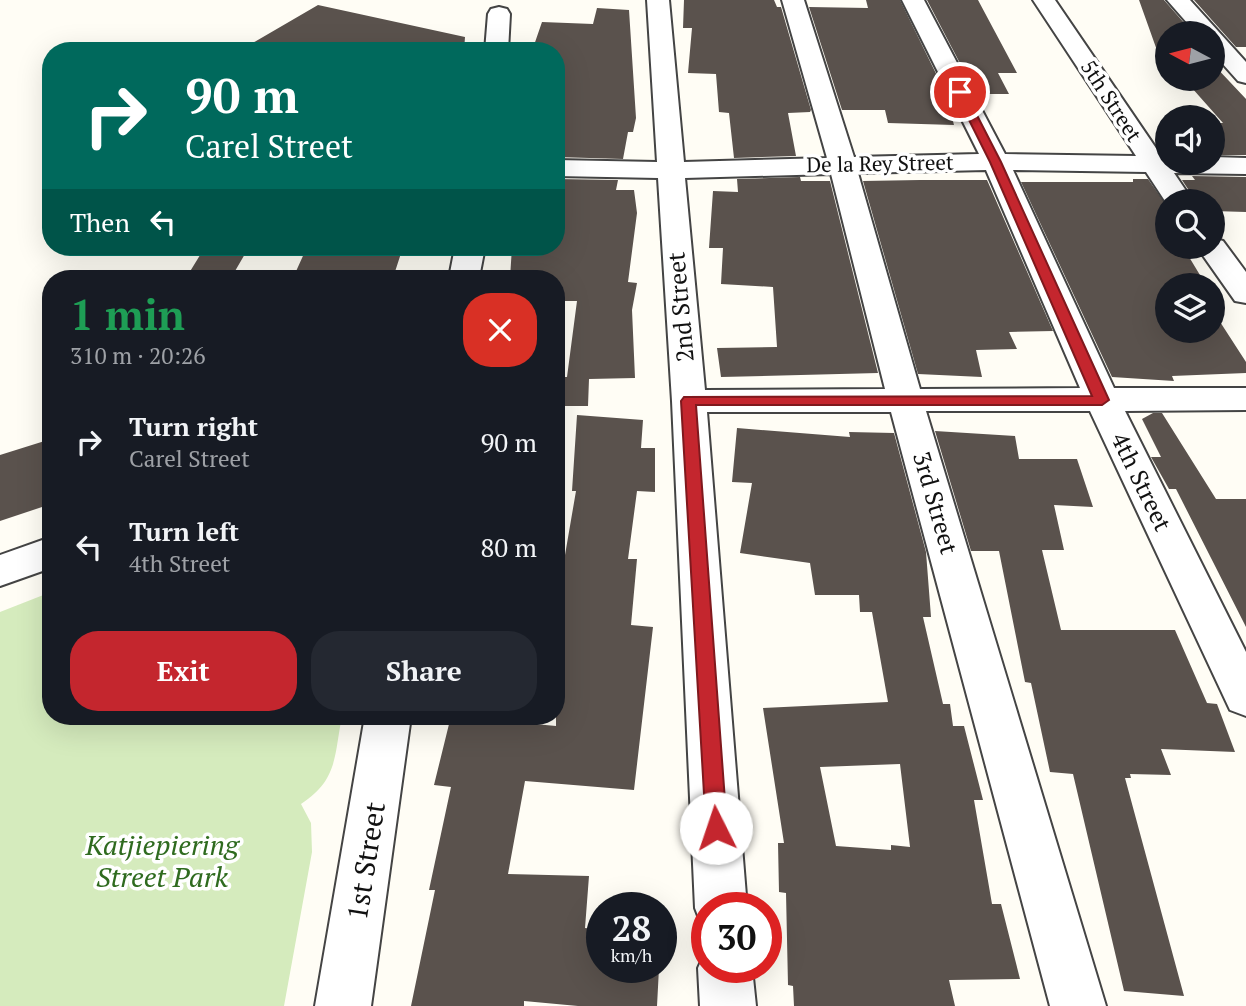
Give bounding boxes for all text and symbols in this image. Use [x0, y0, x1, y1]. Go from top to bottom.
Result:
north arrow [1155, 21, 1225, 91]
map controls [1155, 21, 1225, 343]
street label: 5th Street [1075, 54, 1149, 147]
text: 90 m [185, 62, 299, 127]
pin [930, 62, 990, 122]
icon: right [70, 70, 161, 161]
icon: arrive [941, 73, 979, 111]
button: sound [1155, 105, 1225, 175]
text: Carel Street [185, 125, 353, 167]
street label: De la Rey Street [806, 148, 954, 178]
button: search [1155, 189, 1225, 259]
icon: left [144, 203, 182, 241]
text: Then [70, 205, 130, 239]
street label: 2nd Street [659, 251, 701, 363]
button: layers [1155, 273, 1225, 343]
text: 1 min [70, 286, 185, 342]
button: close [463, 293, 537, 367]
text: 310 m · 20:26 [70, 340, 205, 371]
text: Turn right [129, 409, 258, 443]
icon: right [70, 423, 108, 461]
text: 90 m [481, 425, 537, 459]
street label: 4th Street [1104, 427, 1179, 536]
text: Carel Street [129, 443, 250, 474]
street label: 3rd Street [906, 448, 966, 558]
text: Turn left [129, 514, 239, 548]
icon: left [70, 528, 108, 566]
text: 80 m [481, 530, 537, 564]
text: 4th Street [129, 548, 230, 579]
button: Exit [70, 631, 297, 711]
button: Share [311, 631, 537, 711]
position arrow [679, 791, 753, 865]
street label: 1st Street [338, 799, 393, 923]
park label: Katjiepiering Street Park [84, 826, 241, 895]
speed limit sign: 30 [691, 892, 782, 983]
text: 28 [612, 905, 651, 951]
text: km/h [611, 943, 652, 967]

